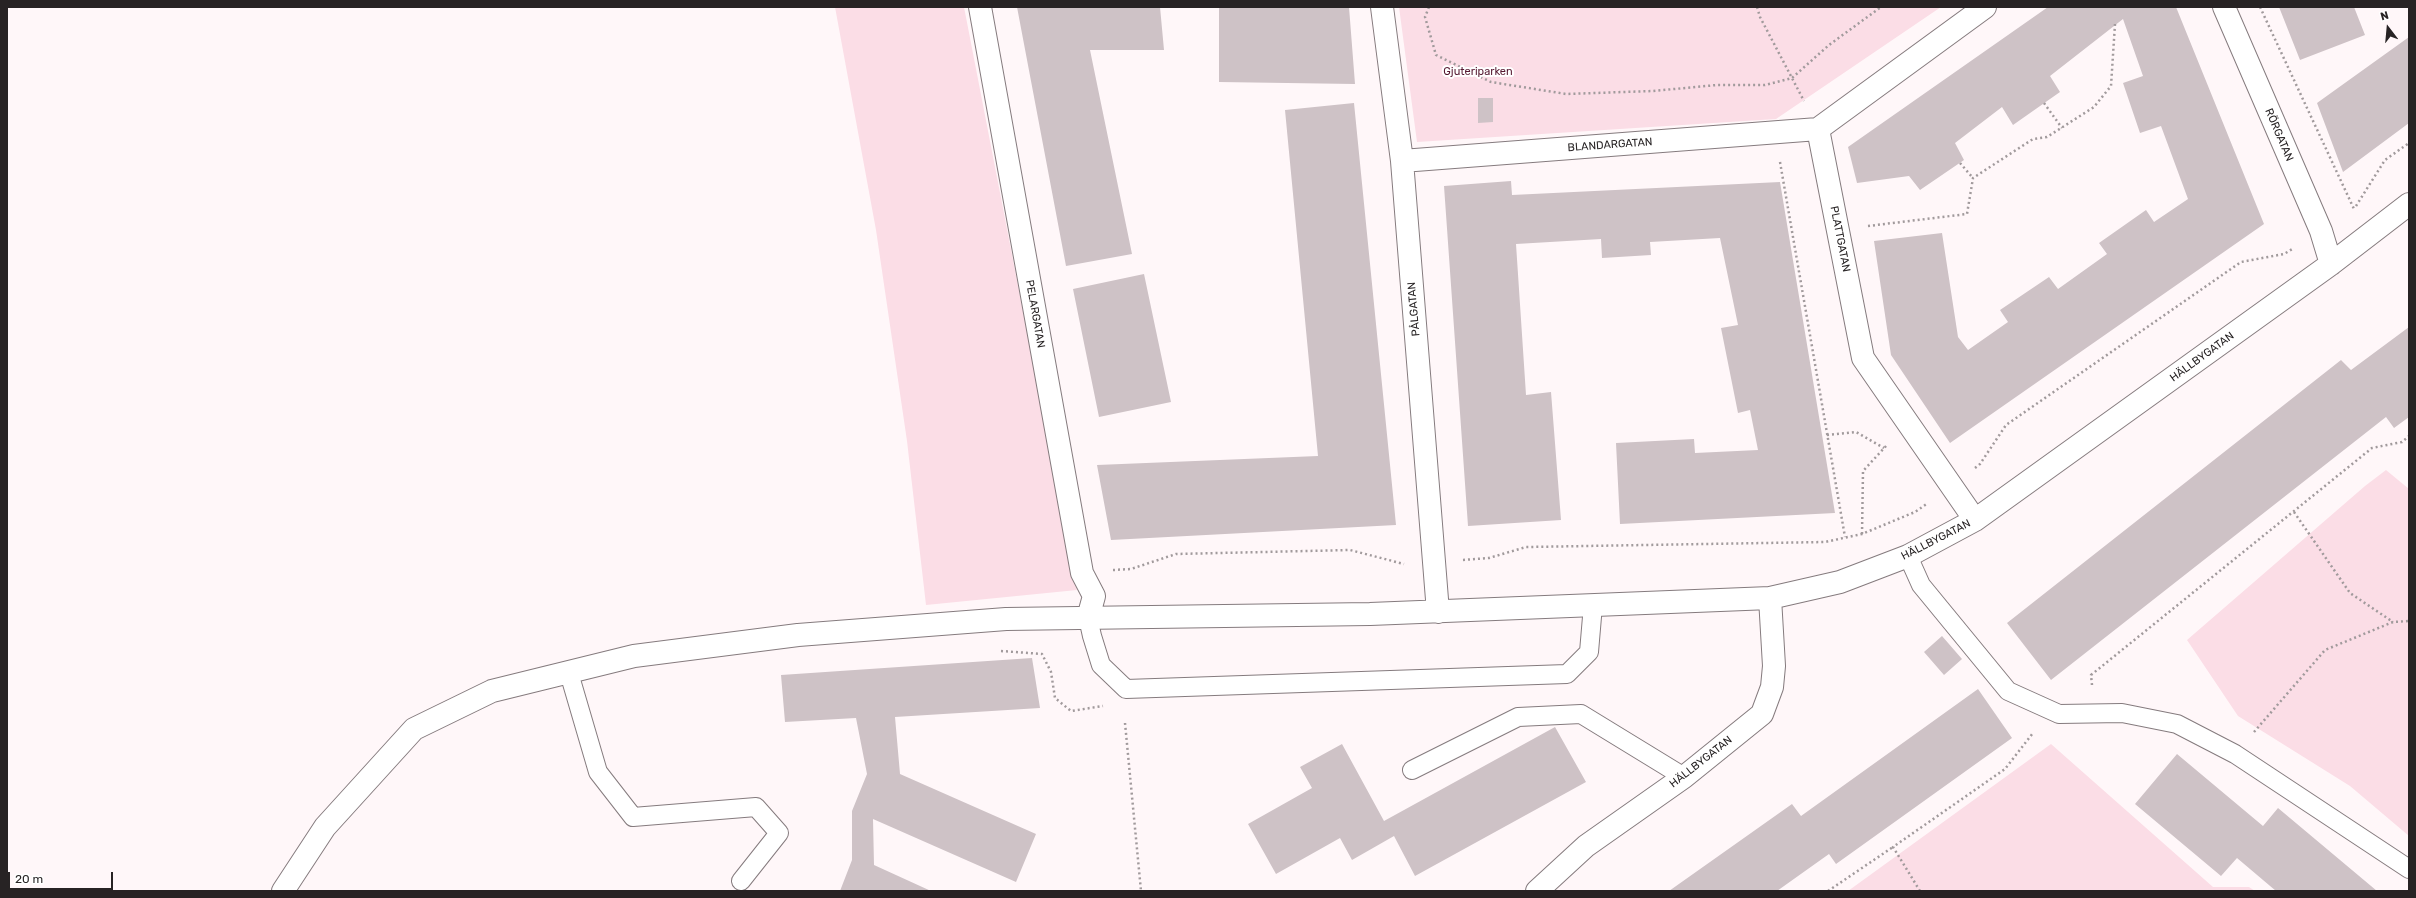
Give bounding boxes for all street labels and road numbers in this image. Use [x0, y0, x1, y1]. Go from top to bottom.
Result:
street label: RÖRGATAN [2262, 107, 2296, 163]
street label: BLANDARGATAN [1567, 135, 1653, 155]
street label: PLATTGATAN [1827, 205, 1853, 273]
street label: PELARGATAN [1023, 279, 1047, 349]
street label: PÅLGATAN [1405, 281, 1423, 337]
street label: HÄLLBYGATAN [2167, 329, 2237, 385]
street label: HÄLLBYGATAN [1899, 517, 1973, 563]
street label: HÄLLBYGATAN [1667, 733, 1735, 791]

